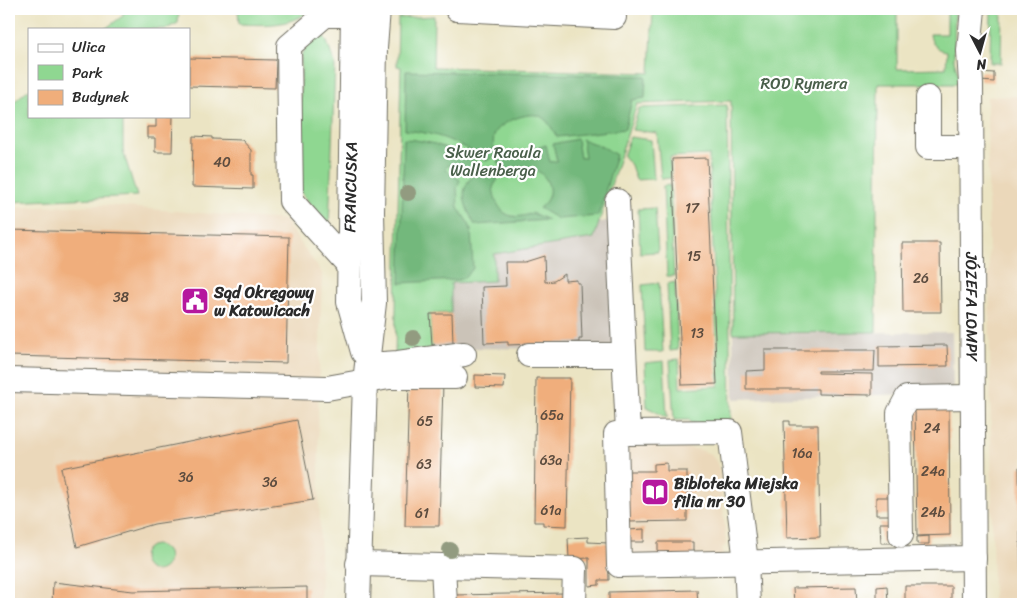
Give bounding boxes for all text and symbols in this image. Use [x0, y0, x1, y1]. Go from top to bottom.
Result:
legend [28, 28, 190, 118]
north arrow [954, 28, 1004, 78]
text: Ulica [72, 34, 106, 60]
text: N [975, 51, 988, 77]
text: Park [72, 60, 103, 86]
park label: ROD Rymera [761, 69, 848, 98]
text: Budynek [72, 84, 130, 110]
park label: Skwer Raoula Wallenberga [445, 138, 542, 185]
street label: FRANCUSKA [335, 141, 366, 233]
house number: 40 [213, 150, 231, 175]
house number: 17 [685, 196, 700, 221]
house number: 15 [687, 244, 702, 269]
street label: JÓZEFA LOMPY [957, 251, 987, 362]
house number: 26 [913, 266, 929, 291]
place label: Sąd Okręgowy w Katowicach [213, 278, 315, 325]
house number: 38 [113, 285, 130, 310]
public building icon: Sąd Okręgowy w Katowicach [180, 286, 210, 316]
house number: 13 [690, 321, 704, 346]
house number: 65a [540, 403, 564, 428]
house number: 65 [417, 409, 434, 434]
house number: 24 [924, 416, 941, 441]
house number: 16a [792, 441, 813, 466]
house number: 63a [540, 448, 562, 473]
house number: 63 [416, 452, 432, 477]
house number: 24a [921, 459, 945, 484]
house number: 36 [178, 465, 194, 490]
place label: Bibloteka Miejska filia nr 30 [674, 469, 798, 516]
house number: 36 [262, 470, 278, 495]
library icon: Bibloteka Miejska filia nr 30 [640, 477, 670, 507]
house number: 61a [541, 498, 562, 523]
house number: 24b [921, 500, 946, 525]
house number: 61 [415, 501, 429, 526]

